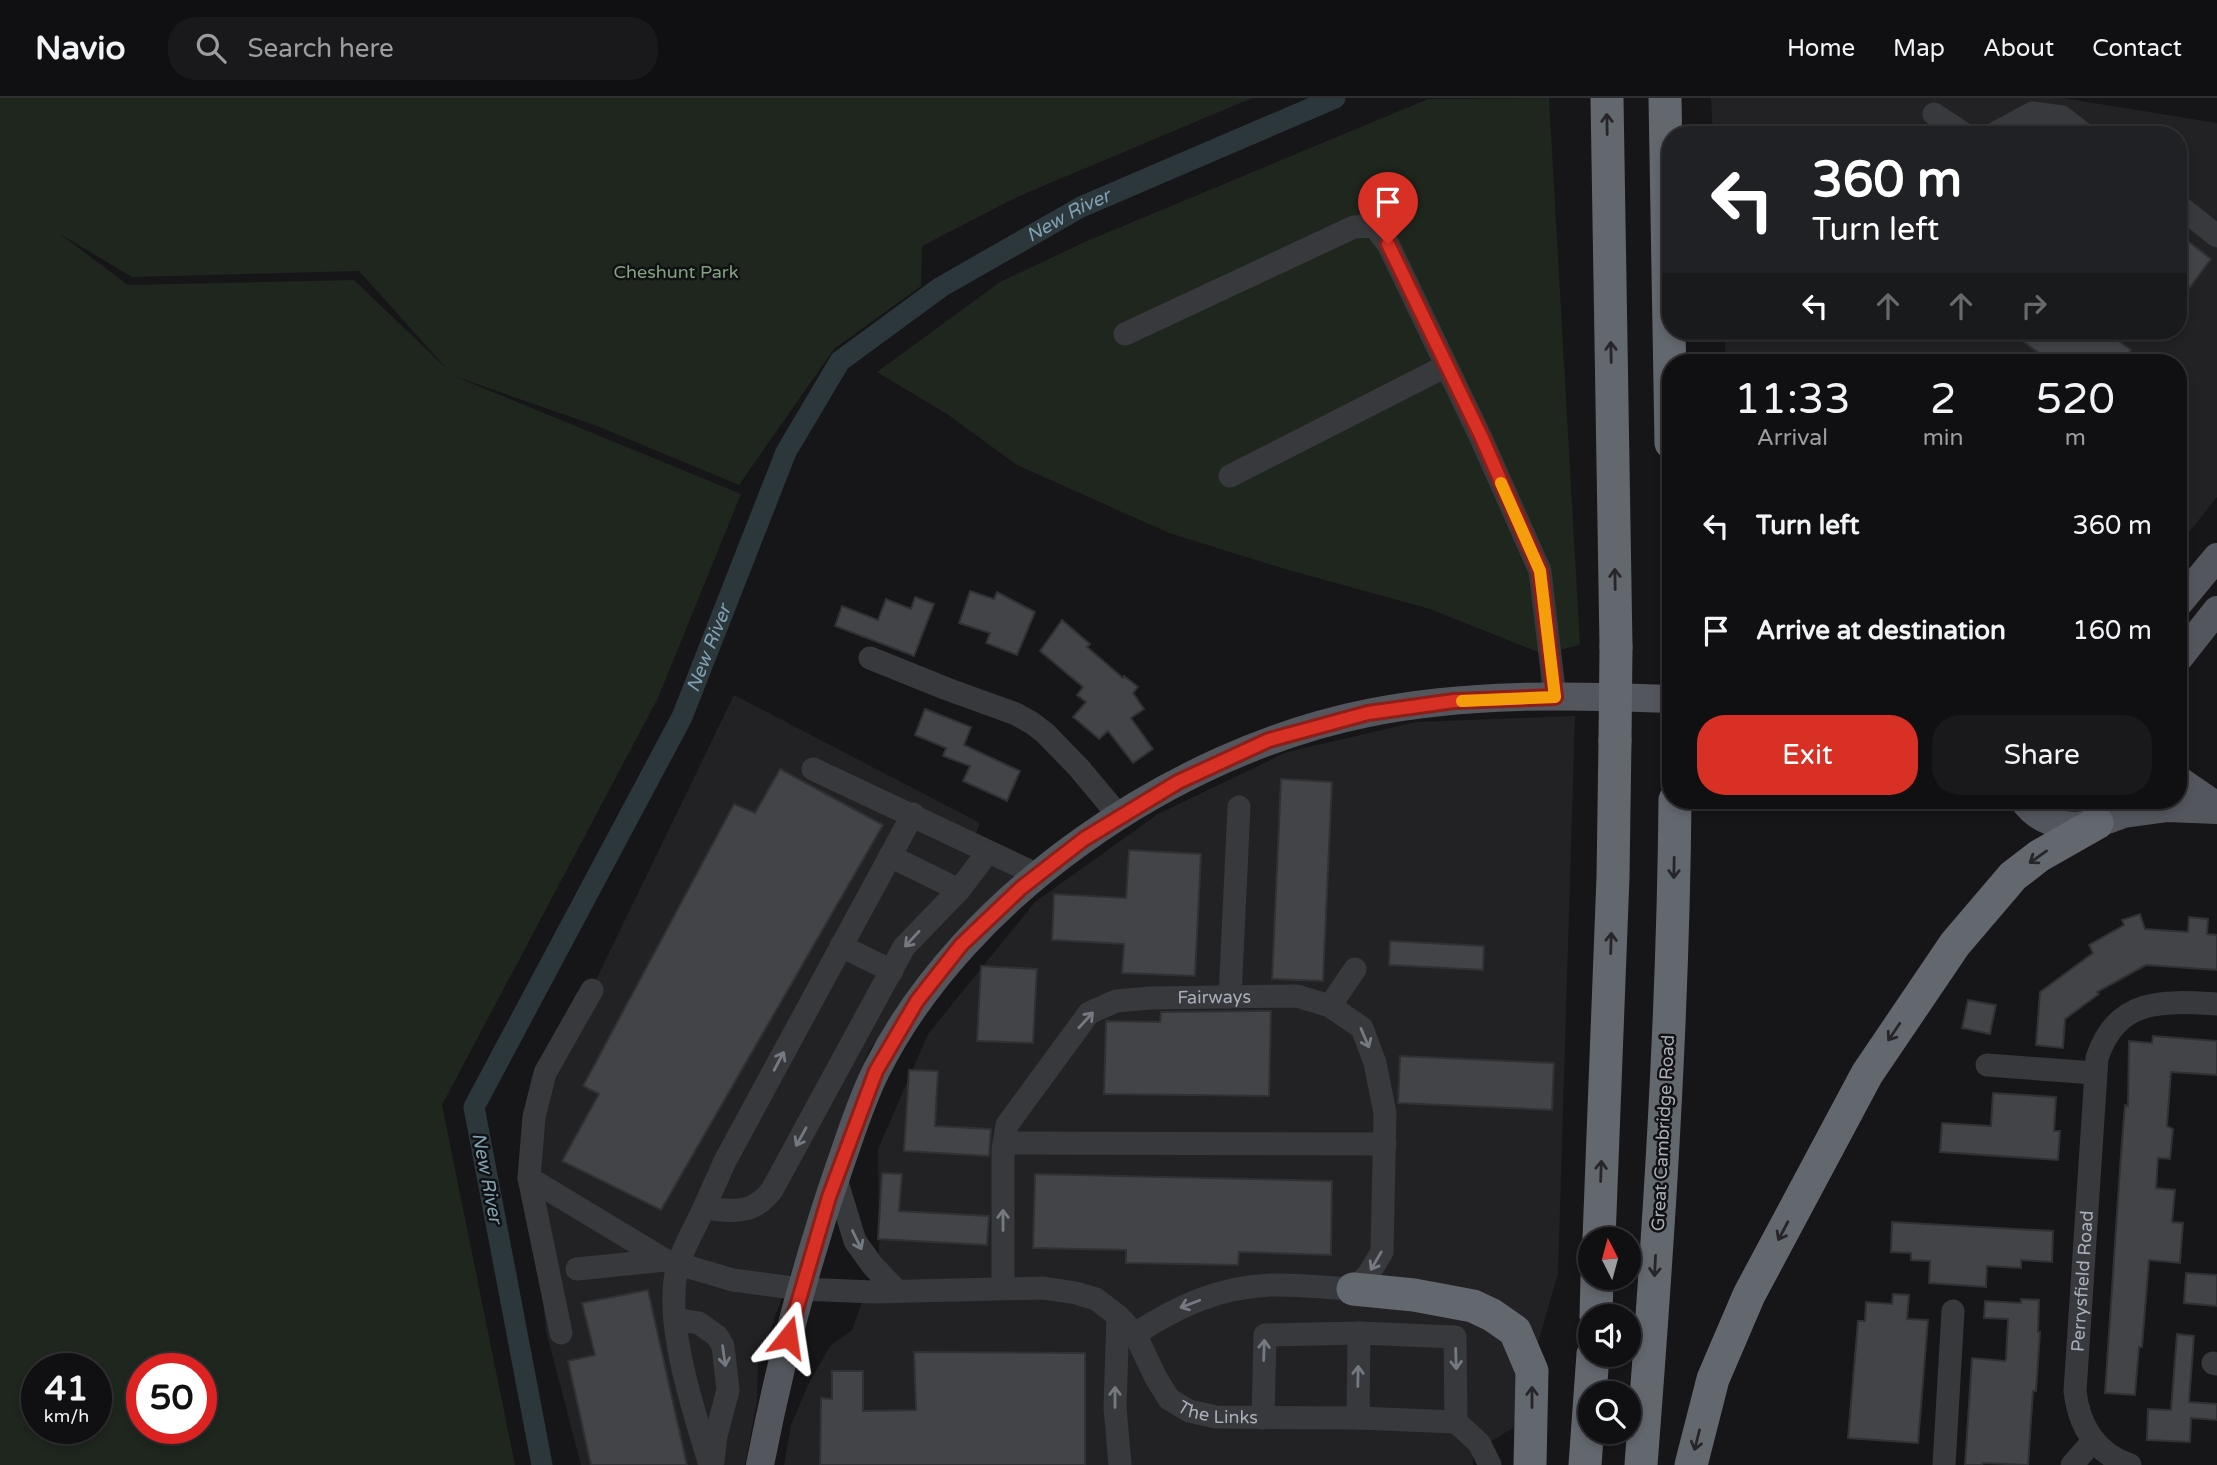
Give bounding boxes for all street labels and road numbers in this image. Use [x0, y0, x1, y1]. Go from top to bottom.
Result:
street label: Fairways [1177, 986, 1251, 1009]
street label: Great Cambridge Road [1647, 1034, 1679, 1232]
street label: Perrysfield Road [2067, 1210, 2098, 1353]
street label: The Links [1174, 1396, 1258, 1428]

